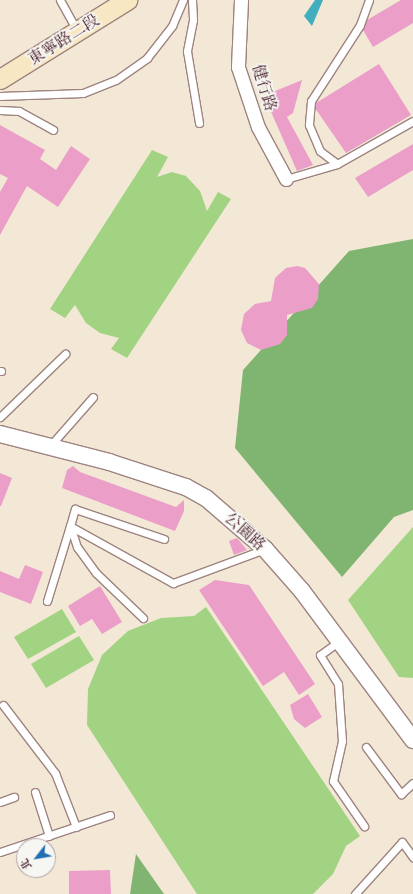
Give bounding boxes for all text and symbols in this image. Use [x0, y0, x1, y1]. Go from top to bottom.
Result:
street label: 東寧路二段 [25, 11, 103, 69]
street label: 健行路 [248, 62, 280, 114]
street label: 公園路 [221, 509, 269, 555]
north arrow [16, 838, 56, 878]
text: 北 [18, 856, 35, 872]

